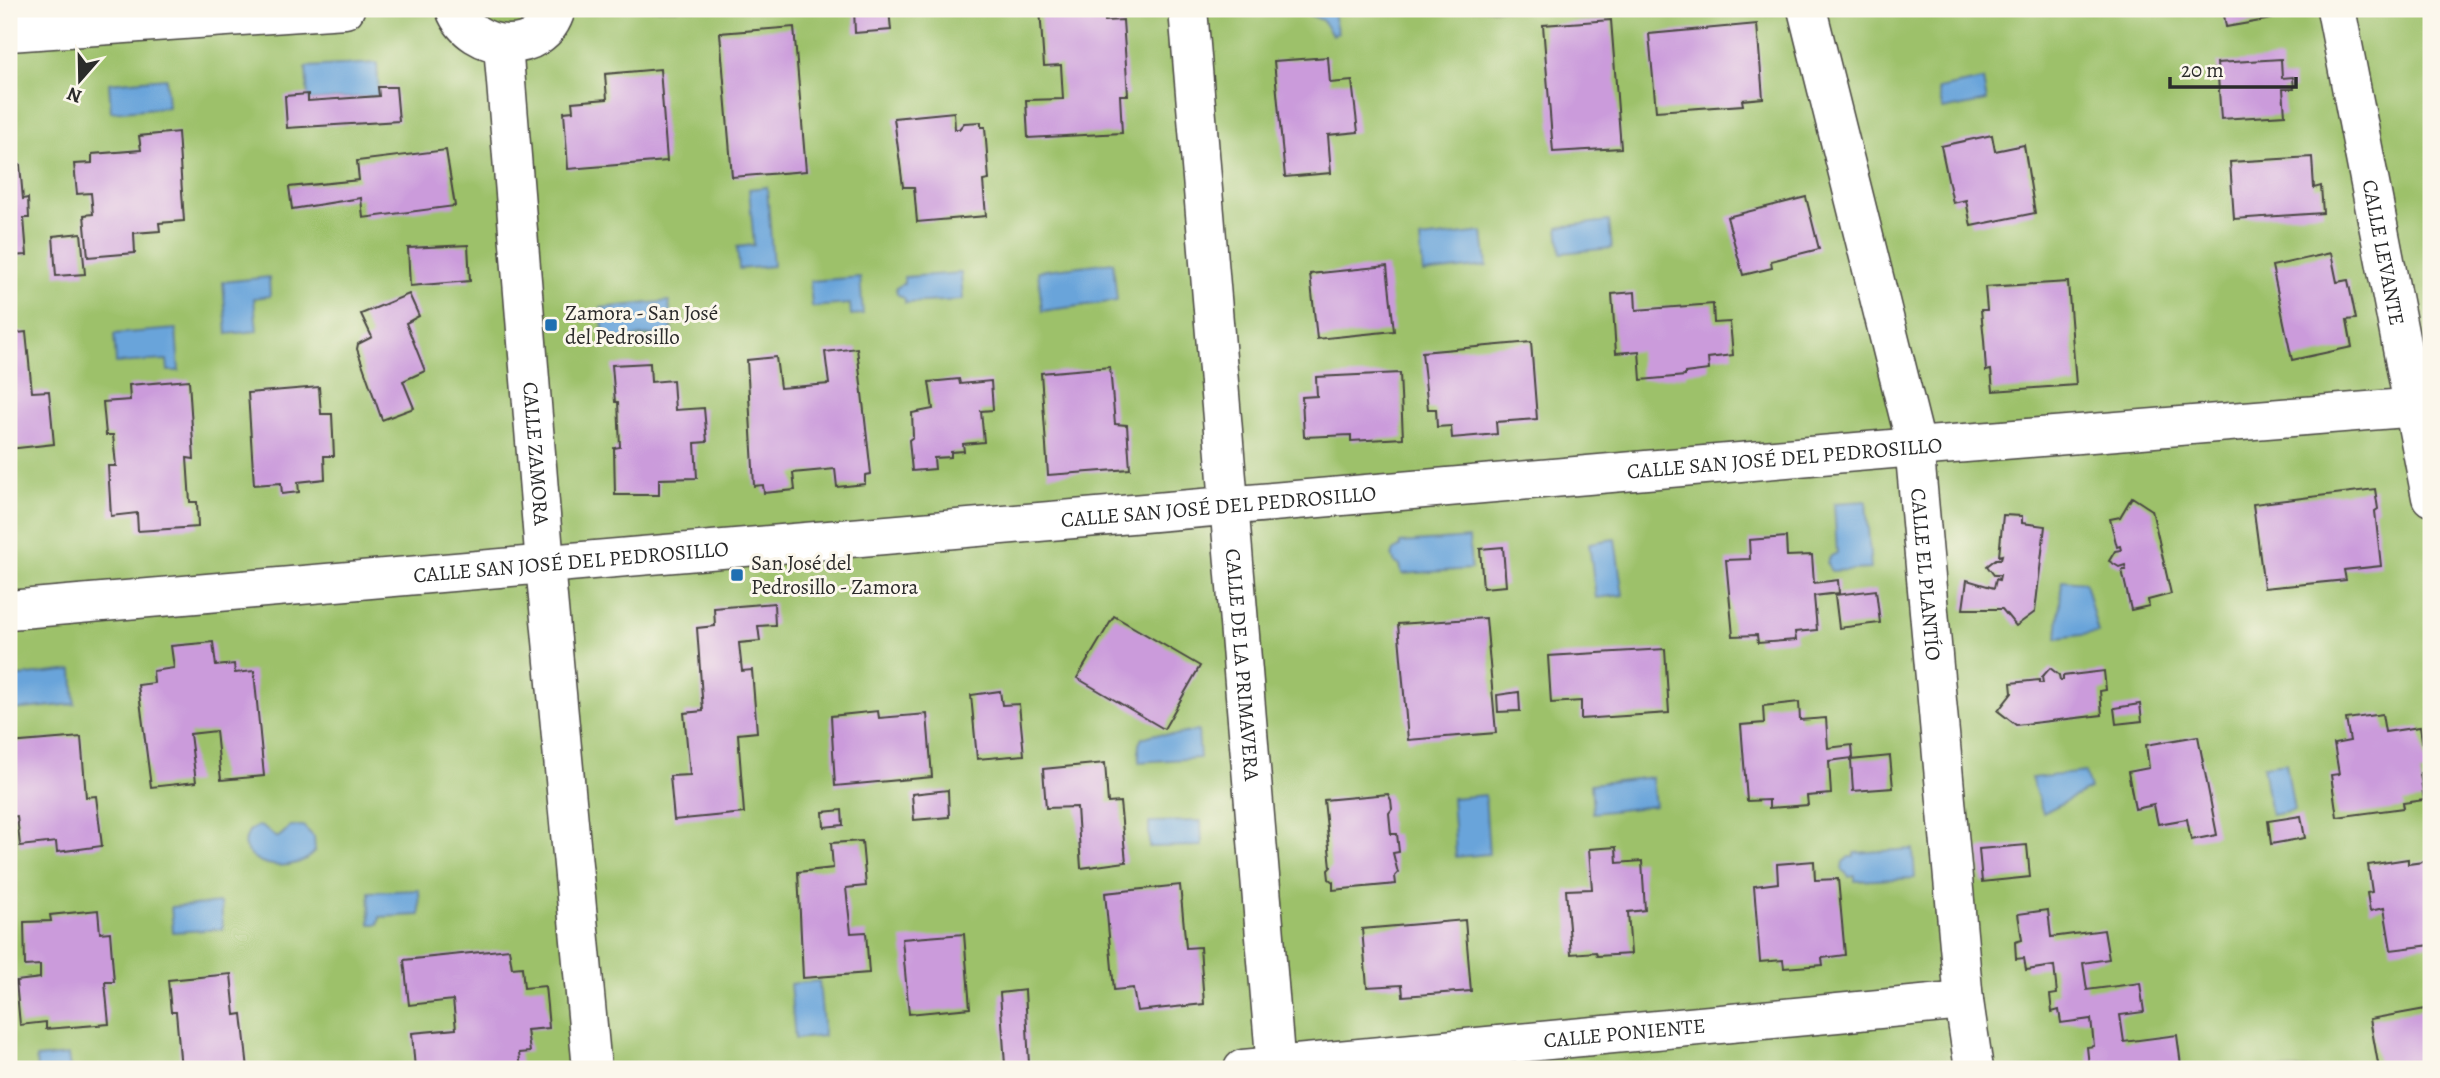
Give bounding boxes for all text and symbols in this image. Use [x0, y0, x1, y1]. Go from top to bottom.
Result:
north arrow [46, 46, 116, 116]
scale bar [2170, 46, 2296, 90]
text: 20 m [2181, 56, 2224, 84]
text: N [63, 80, 85, 110]
street label: CALLE LEVANTE [2356, 177, 2411, 328]
place label: Zamora - San José del Pedrosillo [565, 299, 718, 351]
marker: Zamora - San José del Pedrosillo [543, 317, 559, 333]
street label: CALLE ZAMORA [516, 381, 556, 527]
street label: CALLE SAN JOSÉ DEL PEDROSILLO [1626, 431, 1943, 486]
street label: CALLE SAN JOSÉ DEL PEDROSILLO [1060, 479, 1377, 534]
street label: CALLE EL PLANTÍO [1904, 487, 1947, 662]
street label: CALLE SAN JOSÉ DEL PEDROSILLO [412, 535, 730, 589]
street label: CALLE DE LA PRIMAVERA [1219, 547, 1266, 783]
place label: San José del Pedrosillo - Zamora [751, 549, 919, 601]
marker: San José del Pedrosillo - Zamora [729, 567, 745, 583]
street label: CALLE PONIENTE [1542, 1011, 1706, 1055]

